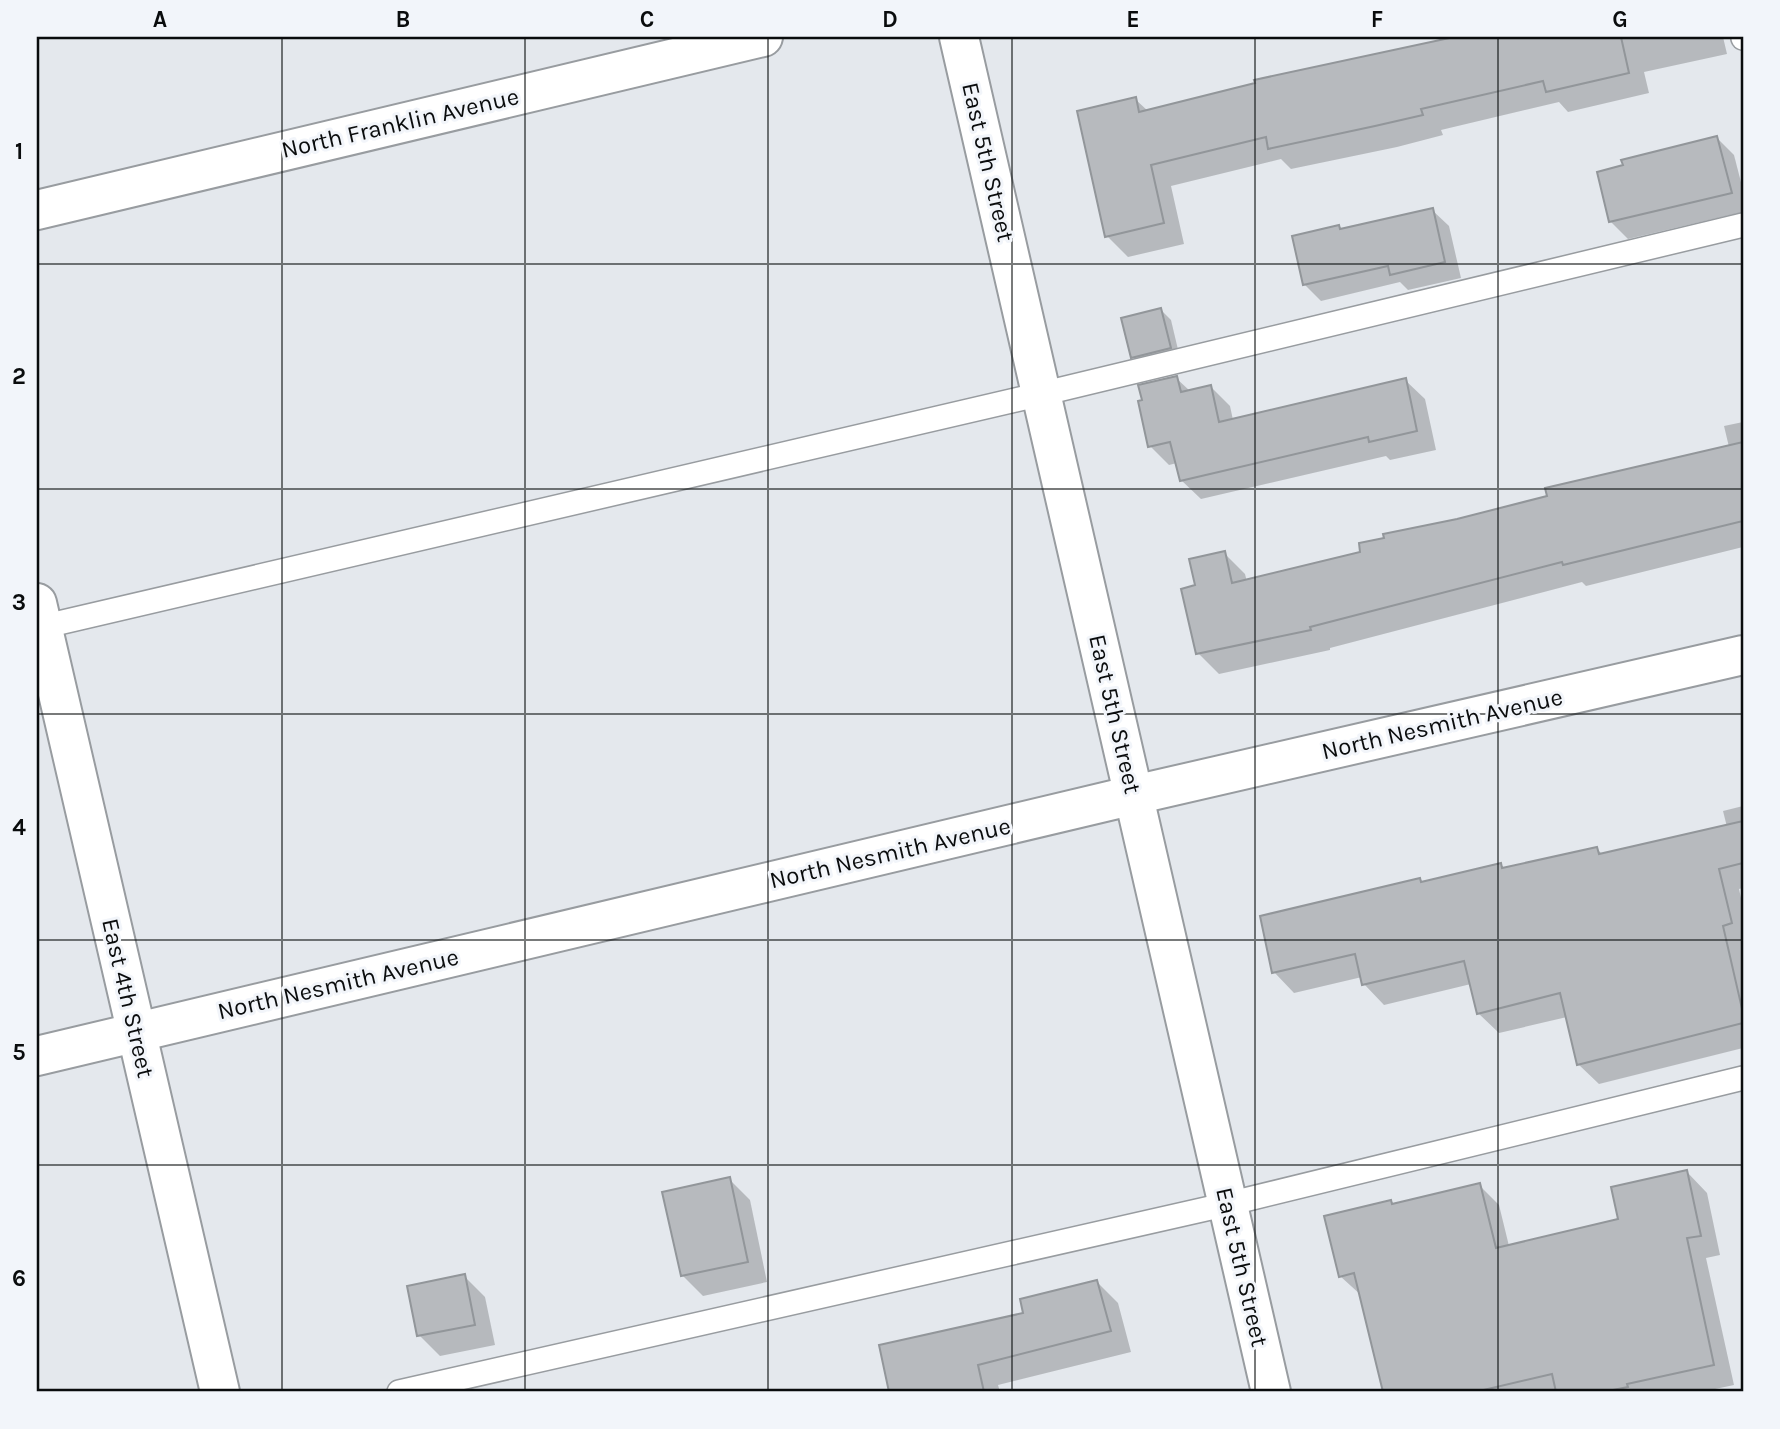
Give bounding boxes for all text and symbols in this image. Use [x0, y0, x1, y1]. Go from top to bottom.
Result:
text: A [153, 6, 167, 33]
text: B [396, 6, 410, 33]
text: C [640, 6, 654, 33]
text: D [882, 6, 898, 33]
text: E [1126, 6, 1140, 33]
text: F [1371, 6, 1383, 33]
text: G [1612, 6, 1628, 33]
street label: East 5th Street [956, 80, 1020, 244]
street label: North Franklin Avenue [278, 82, 522, 164]
text: 1 [15, 138, 23, 165]
text: 2 [12, 363, 26, 390]
text: 3 [12, 589, 26, 616]
street label: East 5th Street [1083, 632, 1147, 796]
street label: North Nesmith Avenue [1319, 683, 1565, 765]
street label: North Nesmith Avenue [767, 812, 1013, 894]
text: 4 [12, 814, 26, 841]
street label: East 4th Street [96, 916, 160, 1080]
street label: North Nesmith Avenue [215, 943, 461, 1025]
text: 5 [12, 1039, 26, 1066]
street label: East 5th Street [1210, 1185, 1274, 1349]
text: 6 [12, 1265, 26, 1292]

